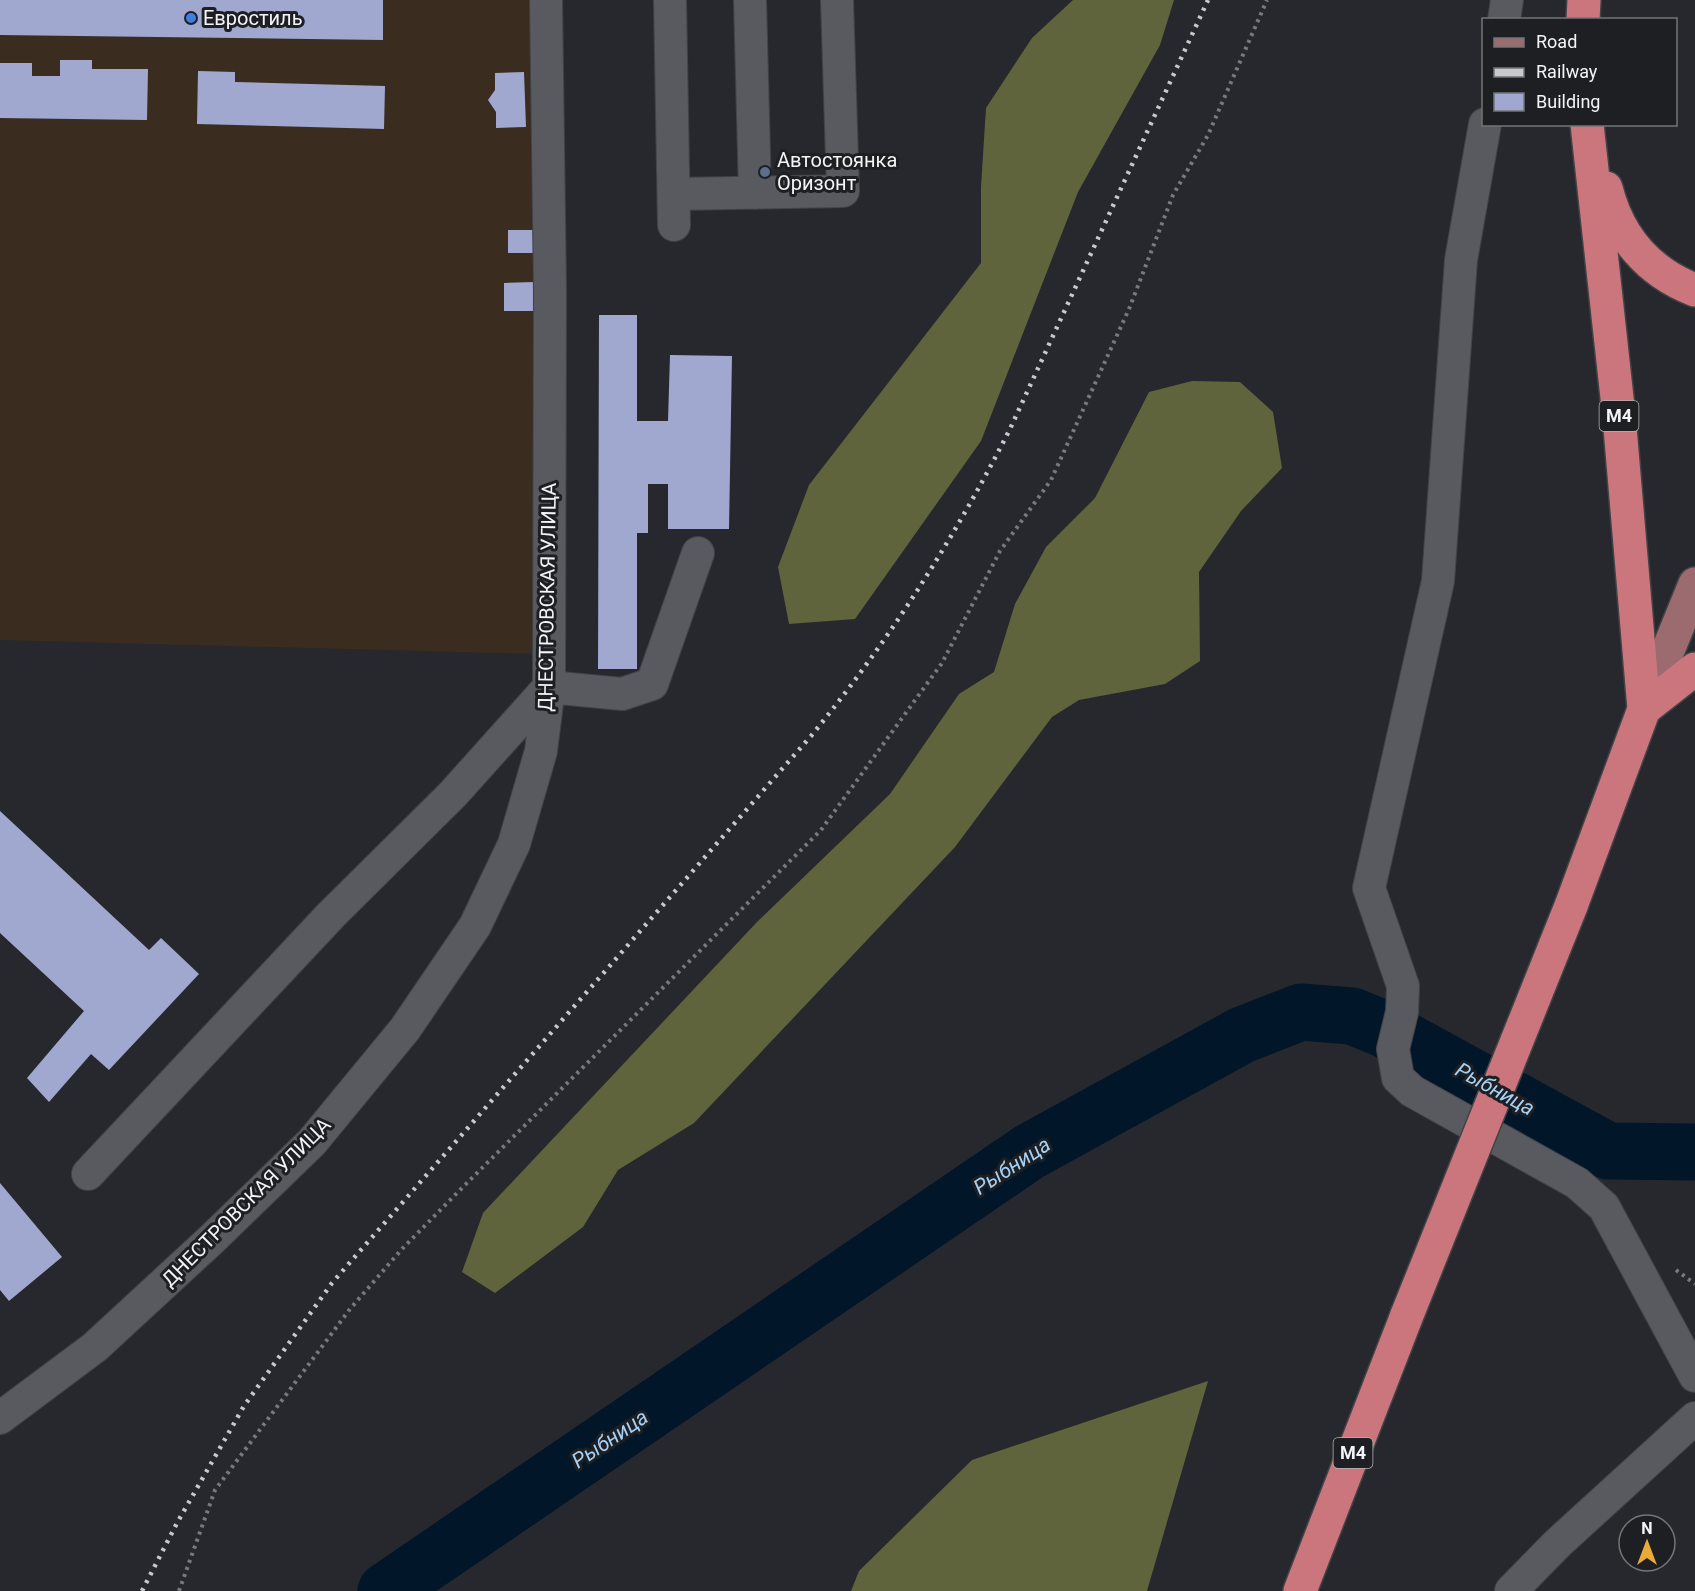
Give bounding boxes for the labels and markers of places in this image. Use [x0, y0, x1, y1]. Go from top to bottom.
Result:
place label: Евростиль [203, 6, 303, 30]
marker: Евростиль [184, 11, 198, 25]
place label: Автостоянка Оризонт [777, 148, 897, 195]
marker: Автостоянка Оризонт [758, 165, 772, 179]

